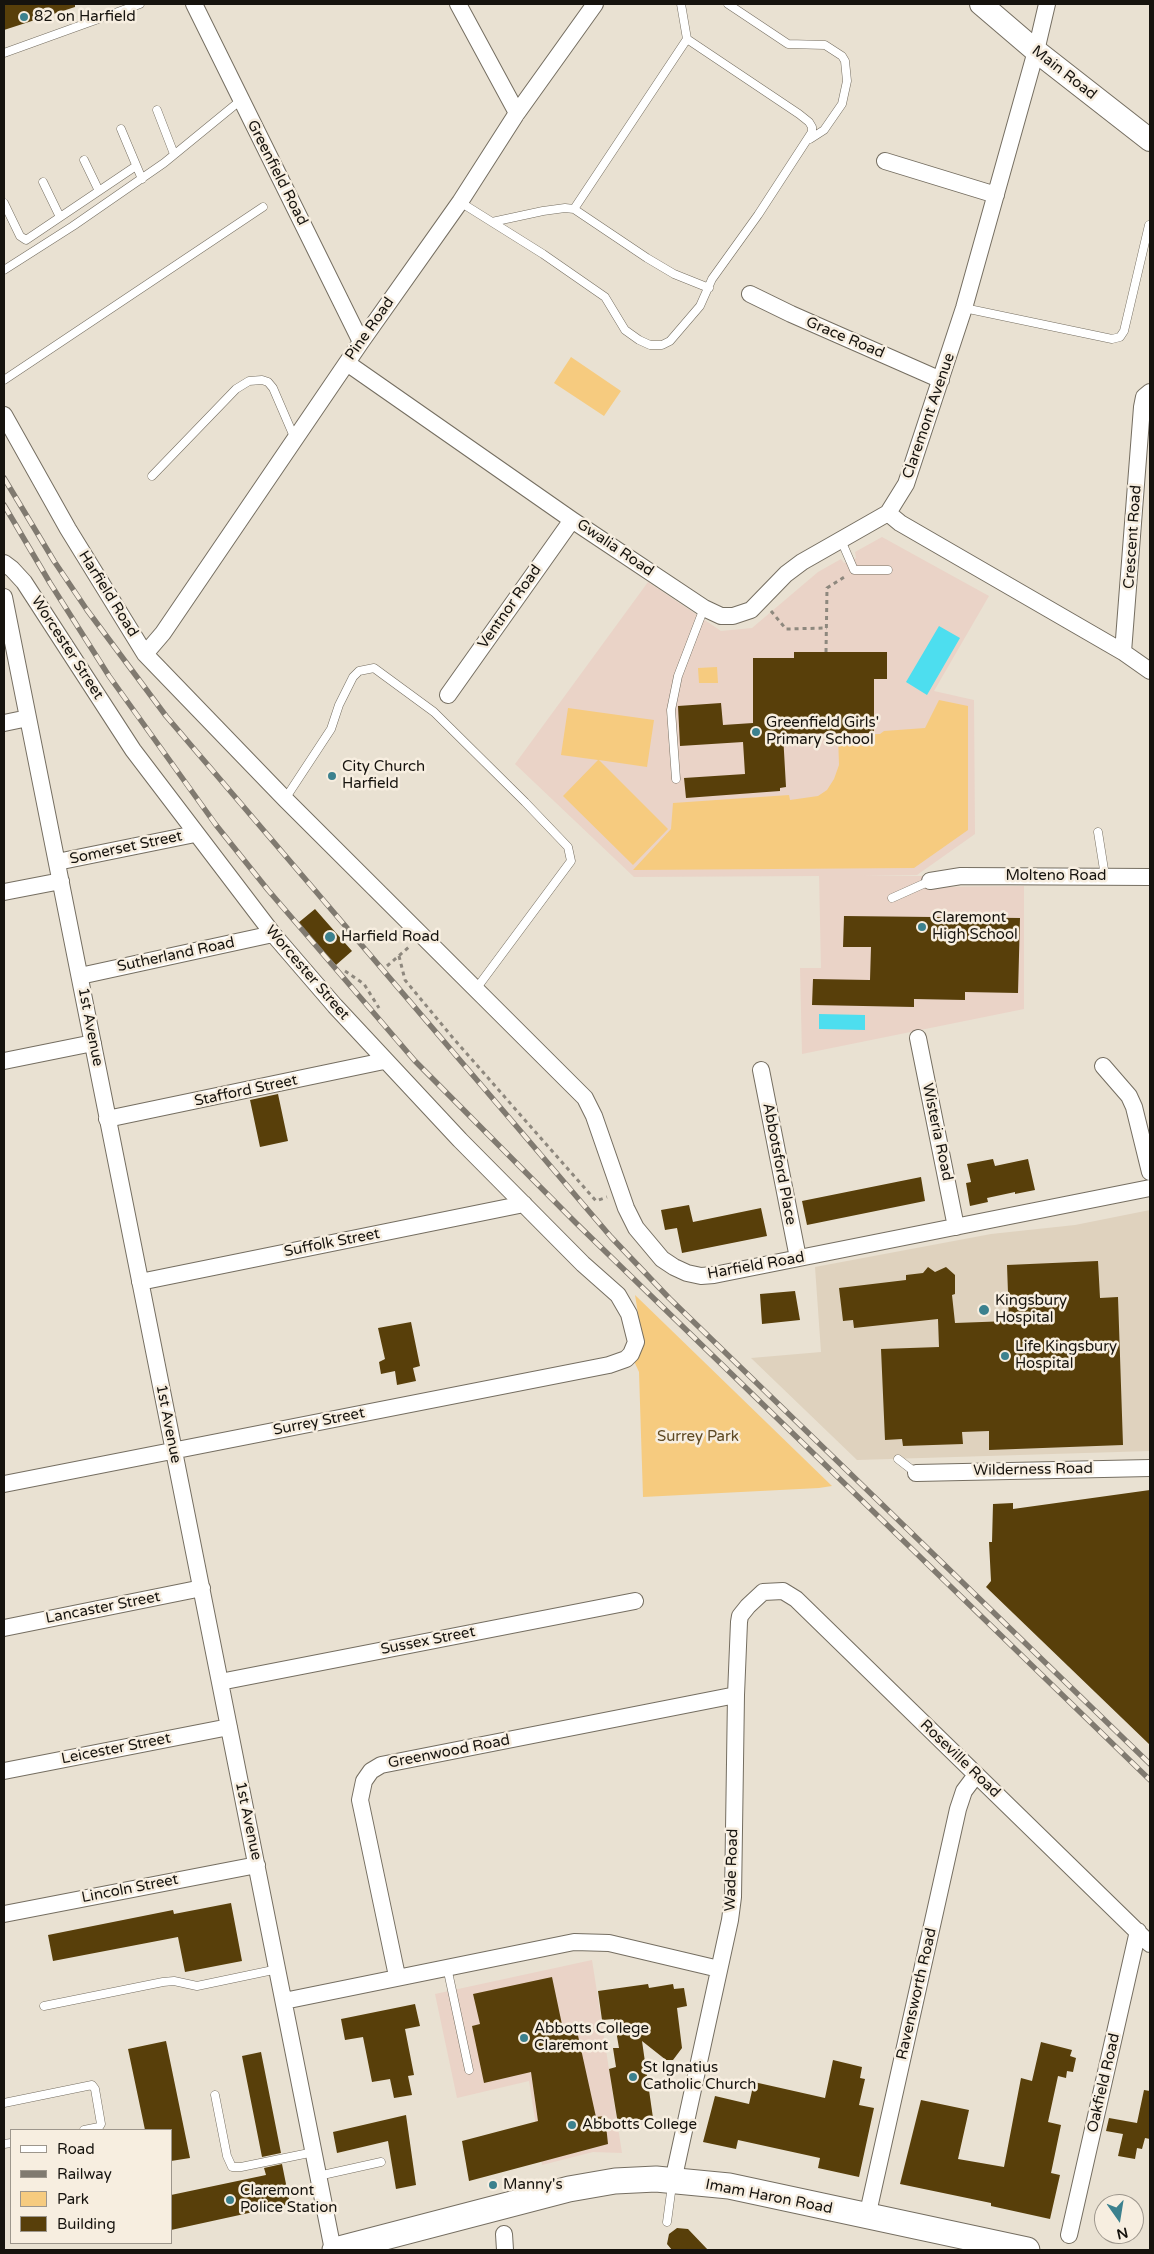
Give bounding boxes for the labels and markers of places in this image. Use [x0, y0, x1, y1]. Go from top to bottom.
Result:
place label: 82 on Harfield [34, 8, 136, 26]
marker: 82 on Harfield [18, 11, 30, 23]
place label: Greenfield Girls' Primary School [766, 714, 879, 749]
marker: Greenfield Girls' Primary School [750, 726, 762, 738]
place label: City Church Harfield [342, 758, 425, 793]
marker: City Church Harfield [326, 770, 338, 782]
place label: Claremont High School [932, 909, 1018, 944]
marker: Claremont High School [916, 921, 928, 933]
place label: Harfield Road [341, 928, 439, 946]
marker: Harfield Road [323, 930, 337, 944]
place label: Kingsbury Hospital [995, 1292, 1067, 1327]
marker: Kingsbury Hospital [977, 1303, 991, 1317]
place label: Life Kingsbury Hospital [1015, 1338, 1117, 1373]
marker: Life Kingsbury Hospital [999, 1350, 1011, 1362]
place label: Abbotts College Claremont [534, 2020, 649, 2055]
marker: Abbotts College Claremont [518, 2032, 530, 2044]
place label: St Ignatius Catholic Church [643, 2059, 756, 2094]
marker: St Ignatius Catholic Church [627, 2071, 639, 2083]
place label: Abbotts College [582, 2116, 697, 2134]
marker: Abbotts College [566, 2119, 578, 2131]
place label: Manny's [503, 2176, 563, 2194]
marker: Manny's [487, 2179, 499, 2191]
place label: Claremont Police Station [240, 2182, 337, 2217]
marker: Claremont Police Station [224, 2194, 236, 2206]

